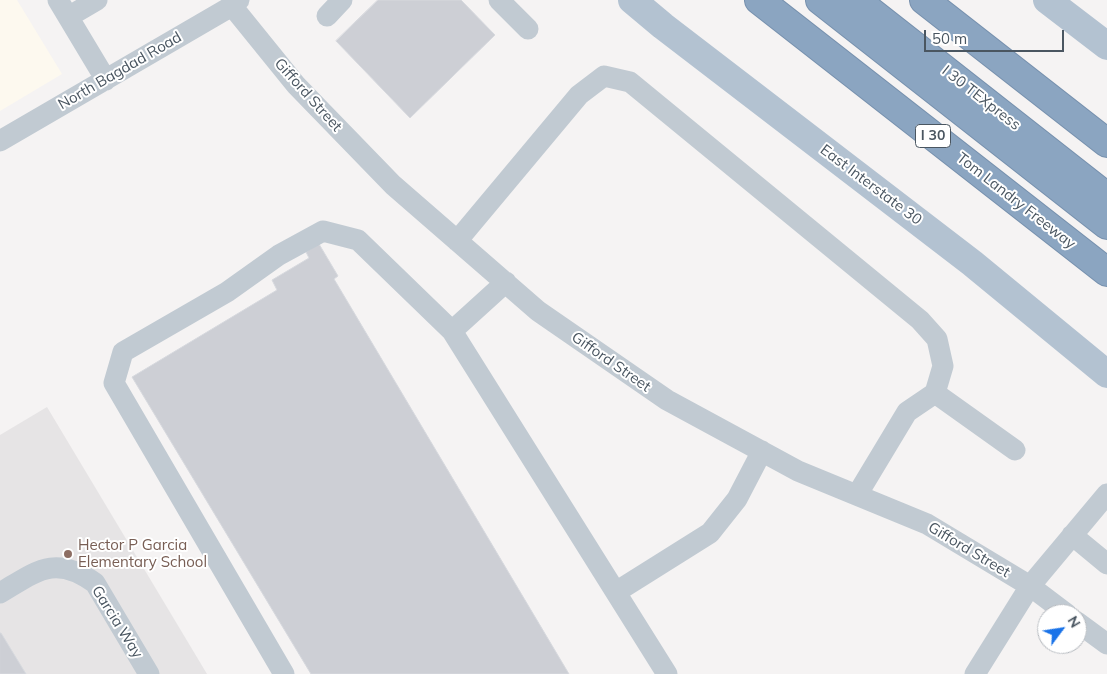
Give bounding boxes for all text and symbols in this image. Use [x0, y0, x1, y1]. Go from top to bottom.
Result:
scale bar [927, 20, 1067, 52]
street label: North Bagdad Road [55, 28, 185, 114]
text: 50 m [932, 29, 967, 48]
street label: Gifford Street [270, 55, 346, 135]
street label: I 30 TEXpress [938, 62, 1024, 134]
road number: I 30 [916, 124, 950, 148]
street label: East Interstate 30 [817, 141, 925, 229]
street label: Tom Landry Freeway [953, 149, 1079, 253]
street label: Gifford Street [568, 328, 654, 396]
street label: Gifford Street [925, 518, 1013, 582]
place label: Hector P Garcia Elementary School [78, 536, 207, 571]
marker: Hector P Garcia Elementary School [62, 548, 74, 560]
street label: Garcia Way [88, 582, 146, 662]
north arrow [1037, 604, 1087, 654]
text: N [1064, 613, 1084, 631]

